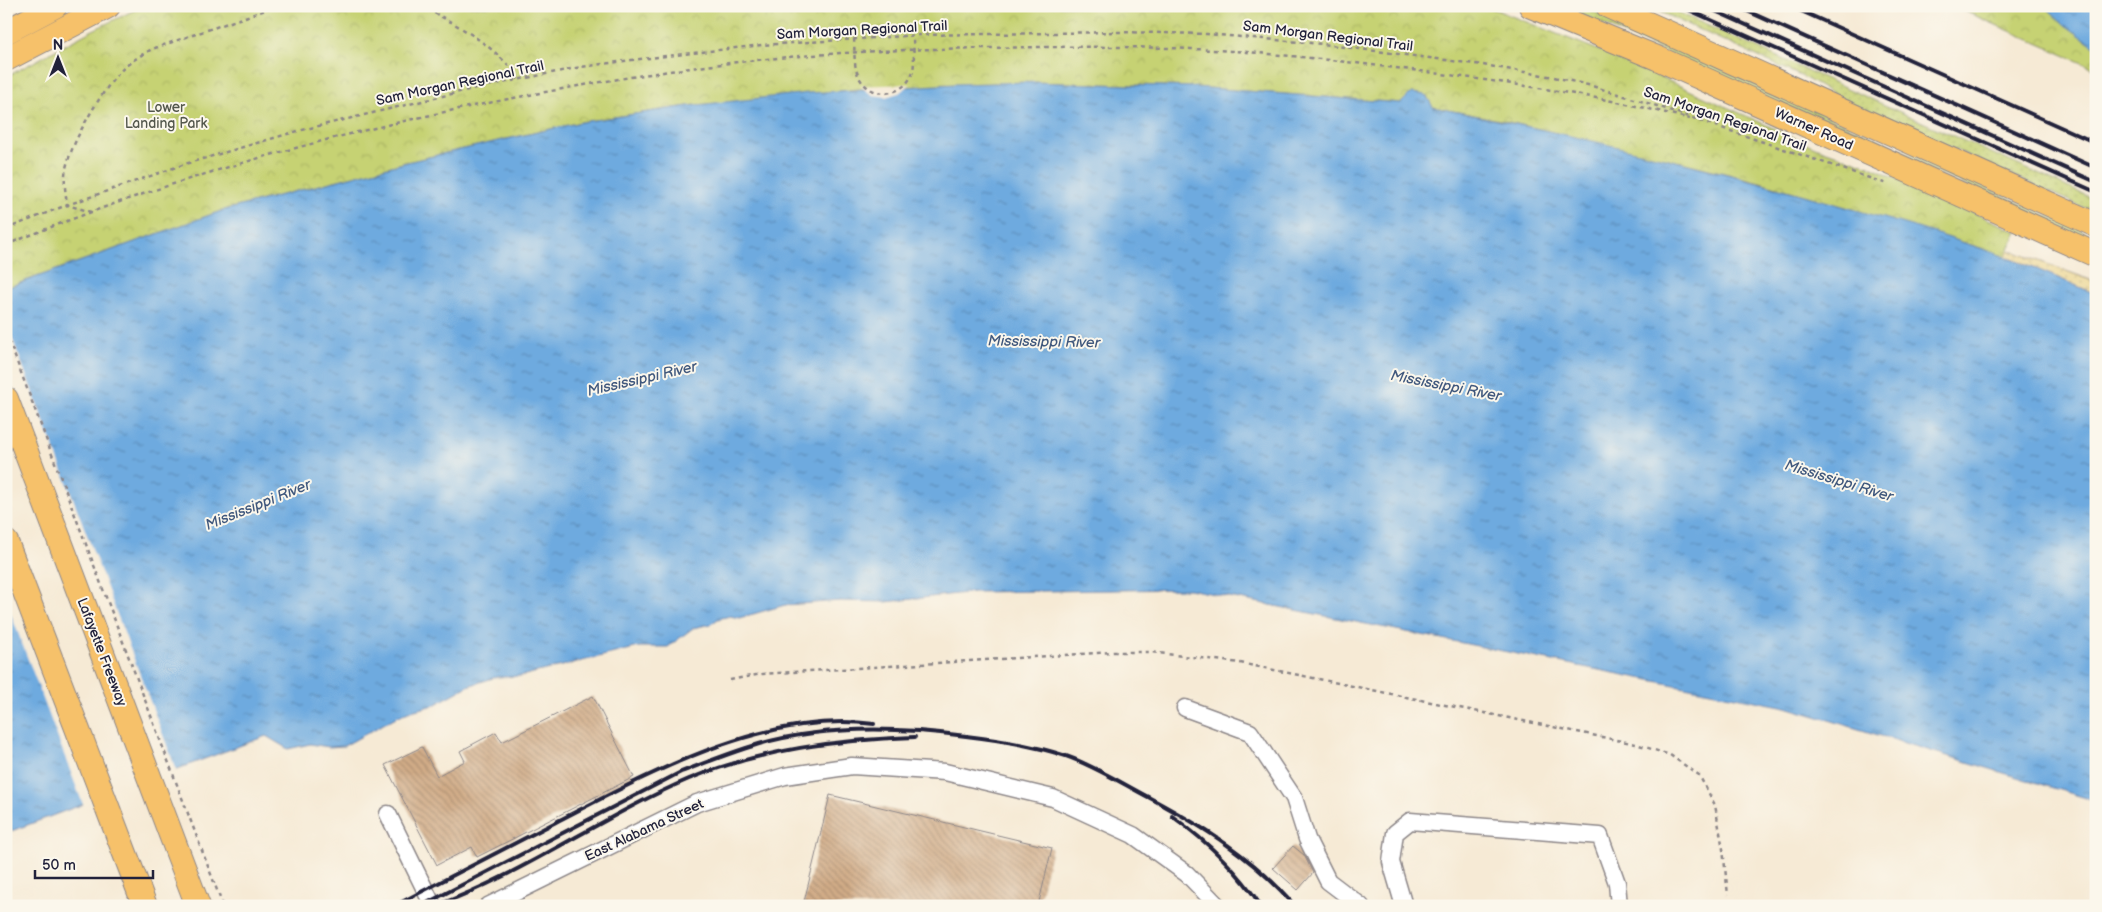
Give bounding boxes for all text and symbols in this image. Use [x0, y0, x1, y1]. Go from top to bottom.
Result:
street label: Sam Morgan Regional Trail [776, 17, 948, 43]
street label: Sam Morgan Regional Trail [1242, 17, 1414, 55]
north arrow [32, 32, 82, 82]
text: N [53, 37, 63, 54]
street label: Sam Morgan Regional Trail [375, 57, 545, 109]
street label: Sam Morgan Regional Trail [1641, 83, 1809, 155]
park label: Lower Landing Park [125, 99, 207, 132]
street label: Warner Road [1772, 104, 1856, 154]
water label: Mississippi River [988, 332, 1102, 353]
water label: Mississippi River [585, 357, 700, 401]
water label: Mississippi River [1389, 366, 1504, 406]
water label: Mississippi River [1783, 456, 1897, 507]
water label: Mississippi River [202, 475, 315, 535]
street label: Lafayette Freeway [74, 595, 131, 709]
street label: East Alabama Street [582, 795, 707, 865]
scale bar [35, 847, 152, 879]
text: 50 m [42, 856, 76, 875]

